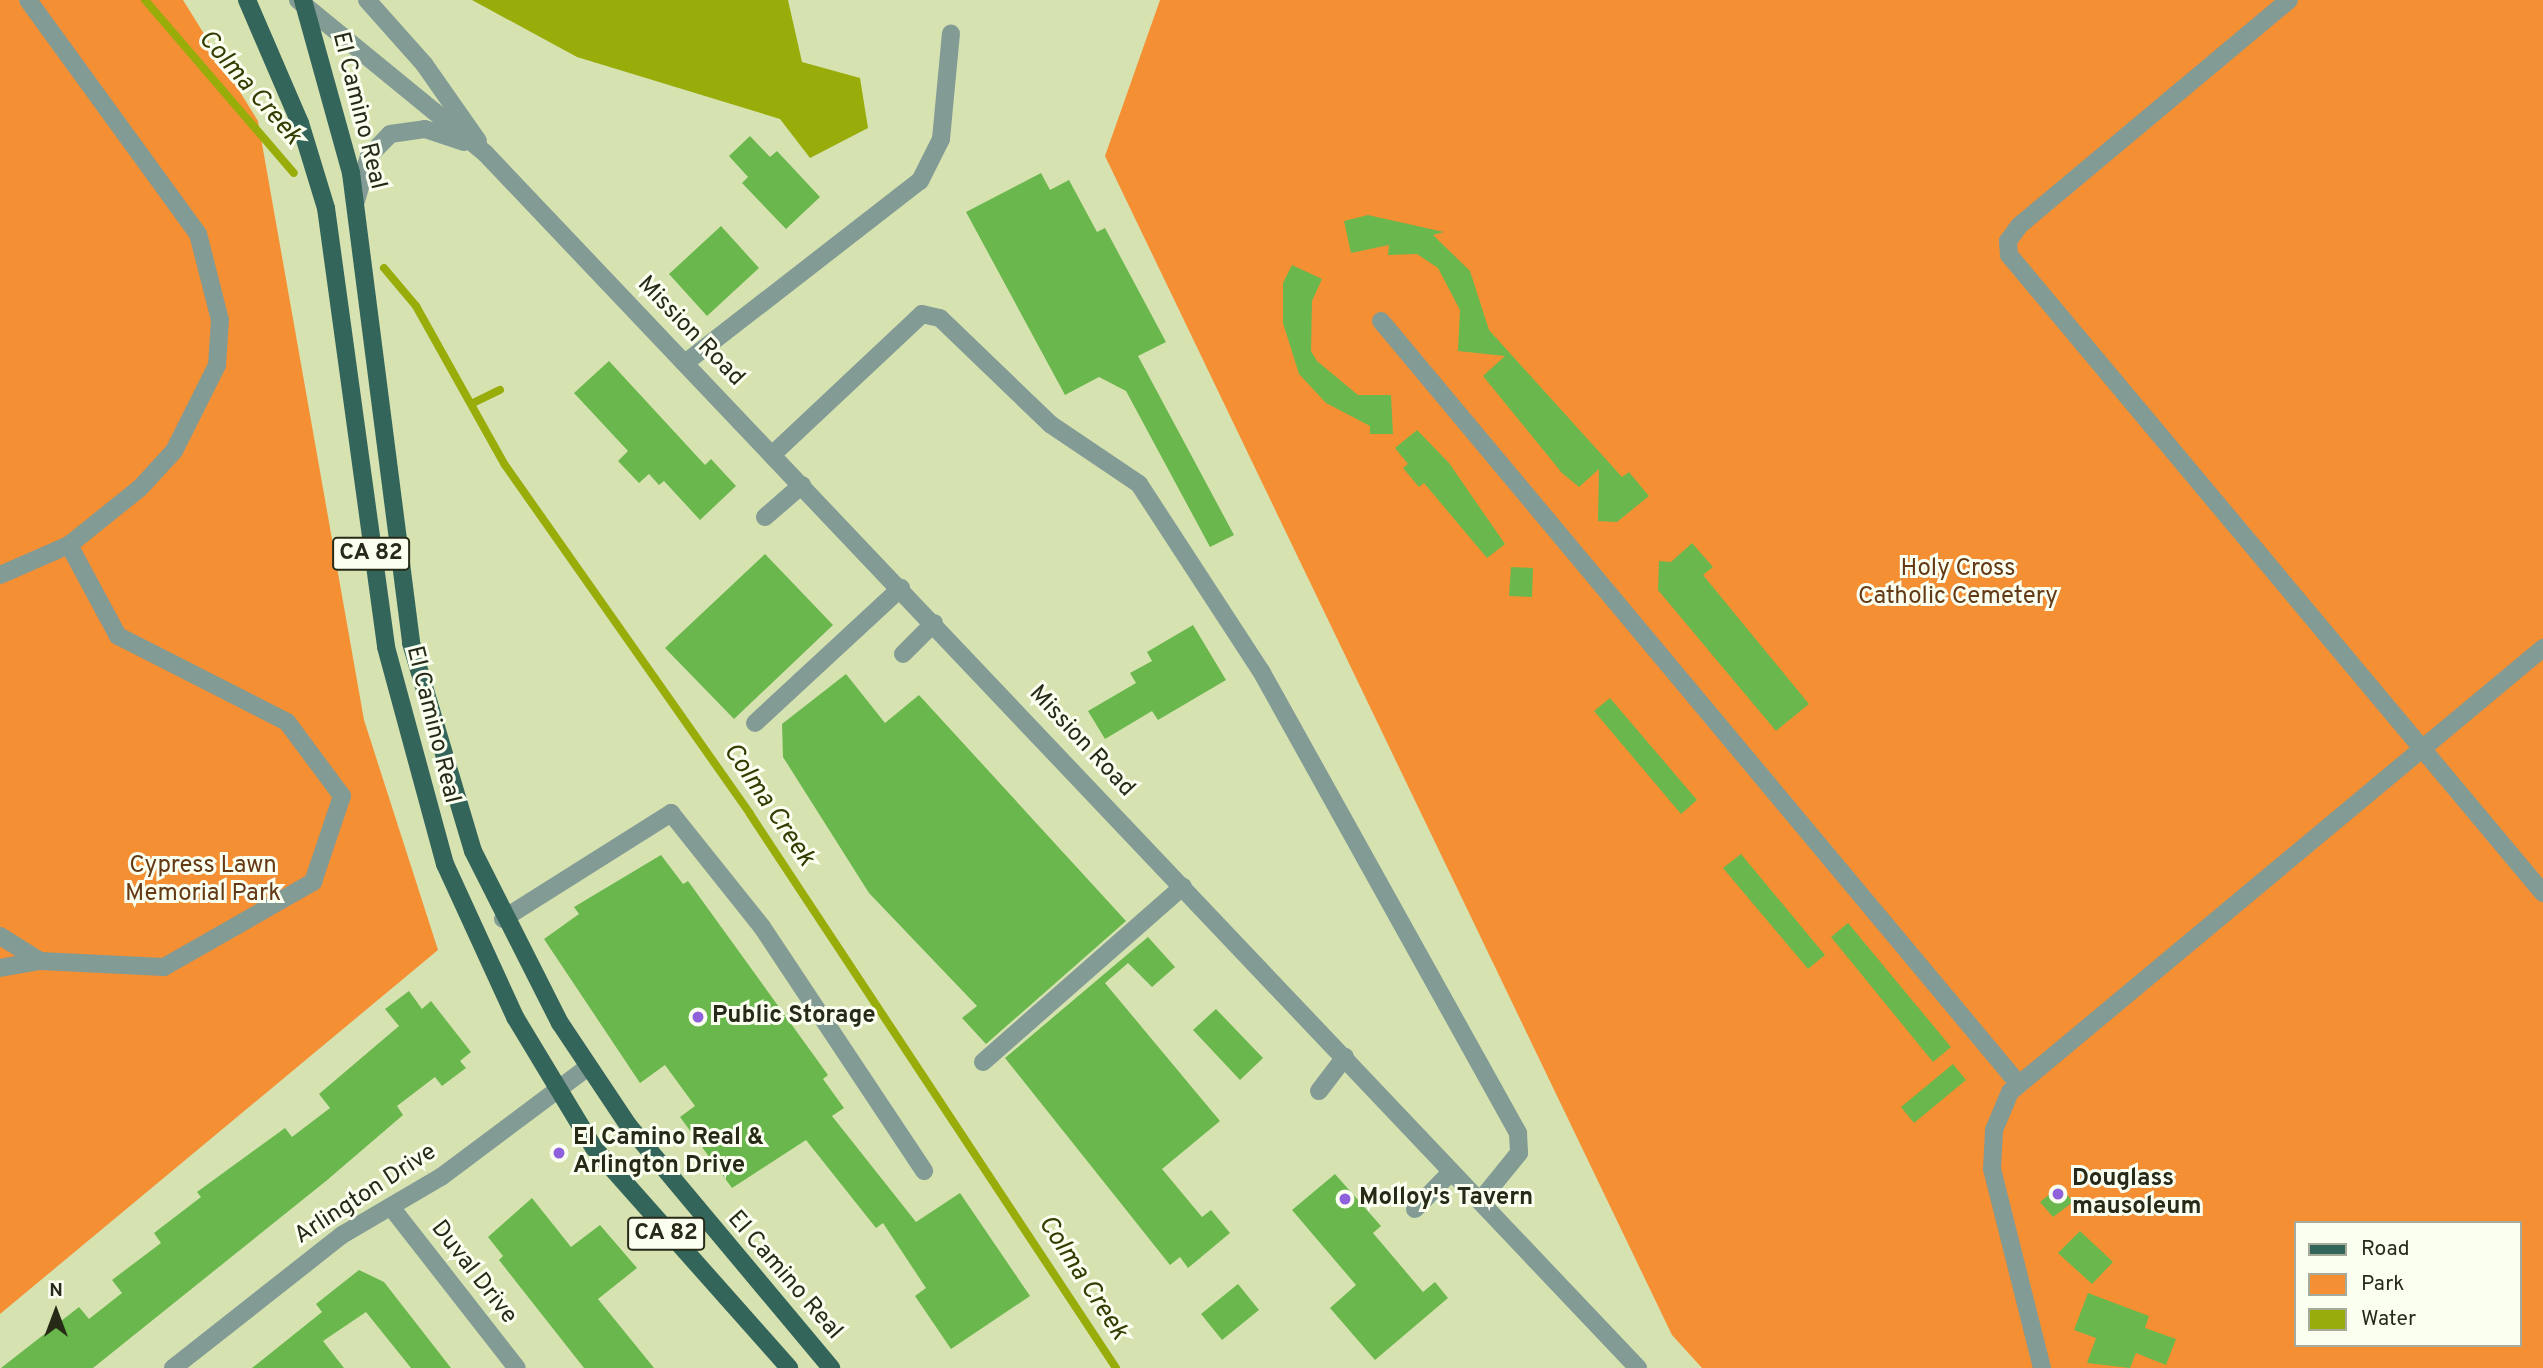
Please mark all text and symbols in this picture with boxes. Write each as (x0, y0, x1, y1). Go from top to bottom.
water label: Colma Creek (191, 24, 307, 152)
street label: El Camino Real (325, 29, 391, 193)
street label: Mission Road (630, 271, 750, 393)
road number: CA 82 (331, 534, 411, 574)
park label: Holy Cross Catholic Cemetery (1858, 556, 2058, 612)
street label: El Camino Real (399, 643, 465, 807)
street label: Mission Road (1022, 680, 1140, 804)
water label: Colma Creek (715, 737, 821, 873)
park label: Cypress Lawn Memorial Park (125, 853, 281, 909)
place label: Public Storage (712, 1003, 876, 1031)
marker: Public Storage (690, 1009, 706, 1025)
place label: El Camino Real & Arlington Drive (573, 1125, 764, 1181)
street label: Arlington Drive (290, 1138, 442, 1252)
marker: El Camino Real & Arlington Drive (551, 1145, 567, 1161)
place label: Douglass mausoleum (2072, 1166, 2201, 1222)
place label: Molloy's Tavern (1359, 1185, 1533, 1213)
marker: Douglass mausoleum (2050, 1186, 2066, 1202)
marker: Molloy's Tavern (1337, 1191, 1353, 1207)
street label: El Camino Real (720, 1206, 848, 1346)
water label: Colma Creek (1030, 1210, 1134, 1346)
road number: CA 82 (626, 1214, 706, 1254)
street label: Duval Drive (424, 1216, 522, 1330)
legend (2294, 1221, 2522, 1347)
text: Road (2361, 1236, 2410, 1263)
text: Park (2361, 1271, 2404, 1298)
north arrow (21, 1277, 91, 1347)
text: N (49, 1279, 63, 1303)
text: Water (2361, 1306, 2416, 1333)

